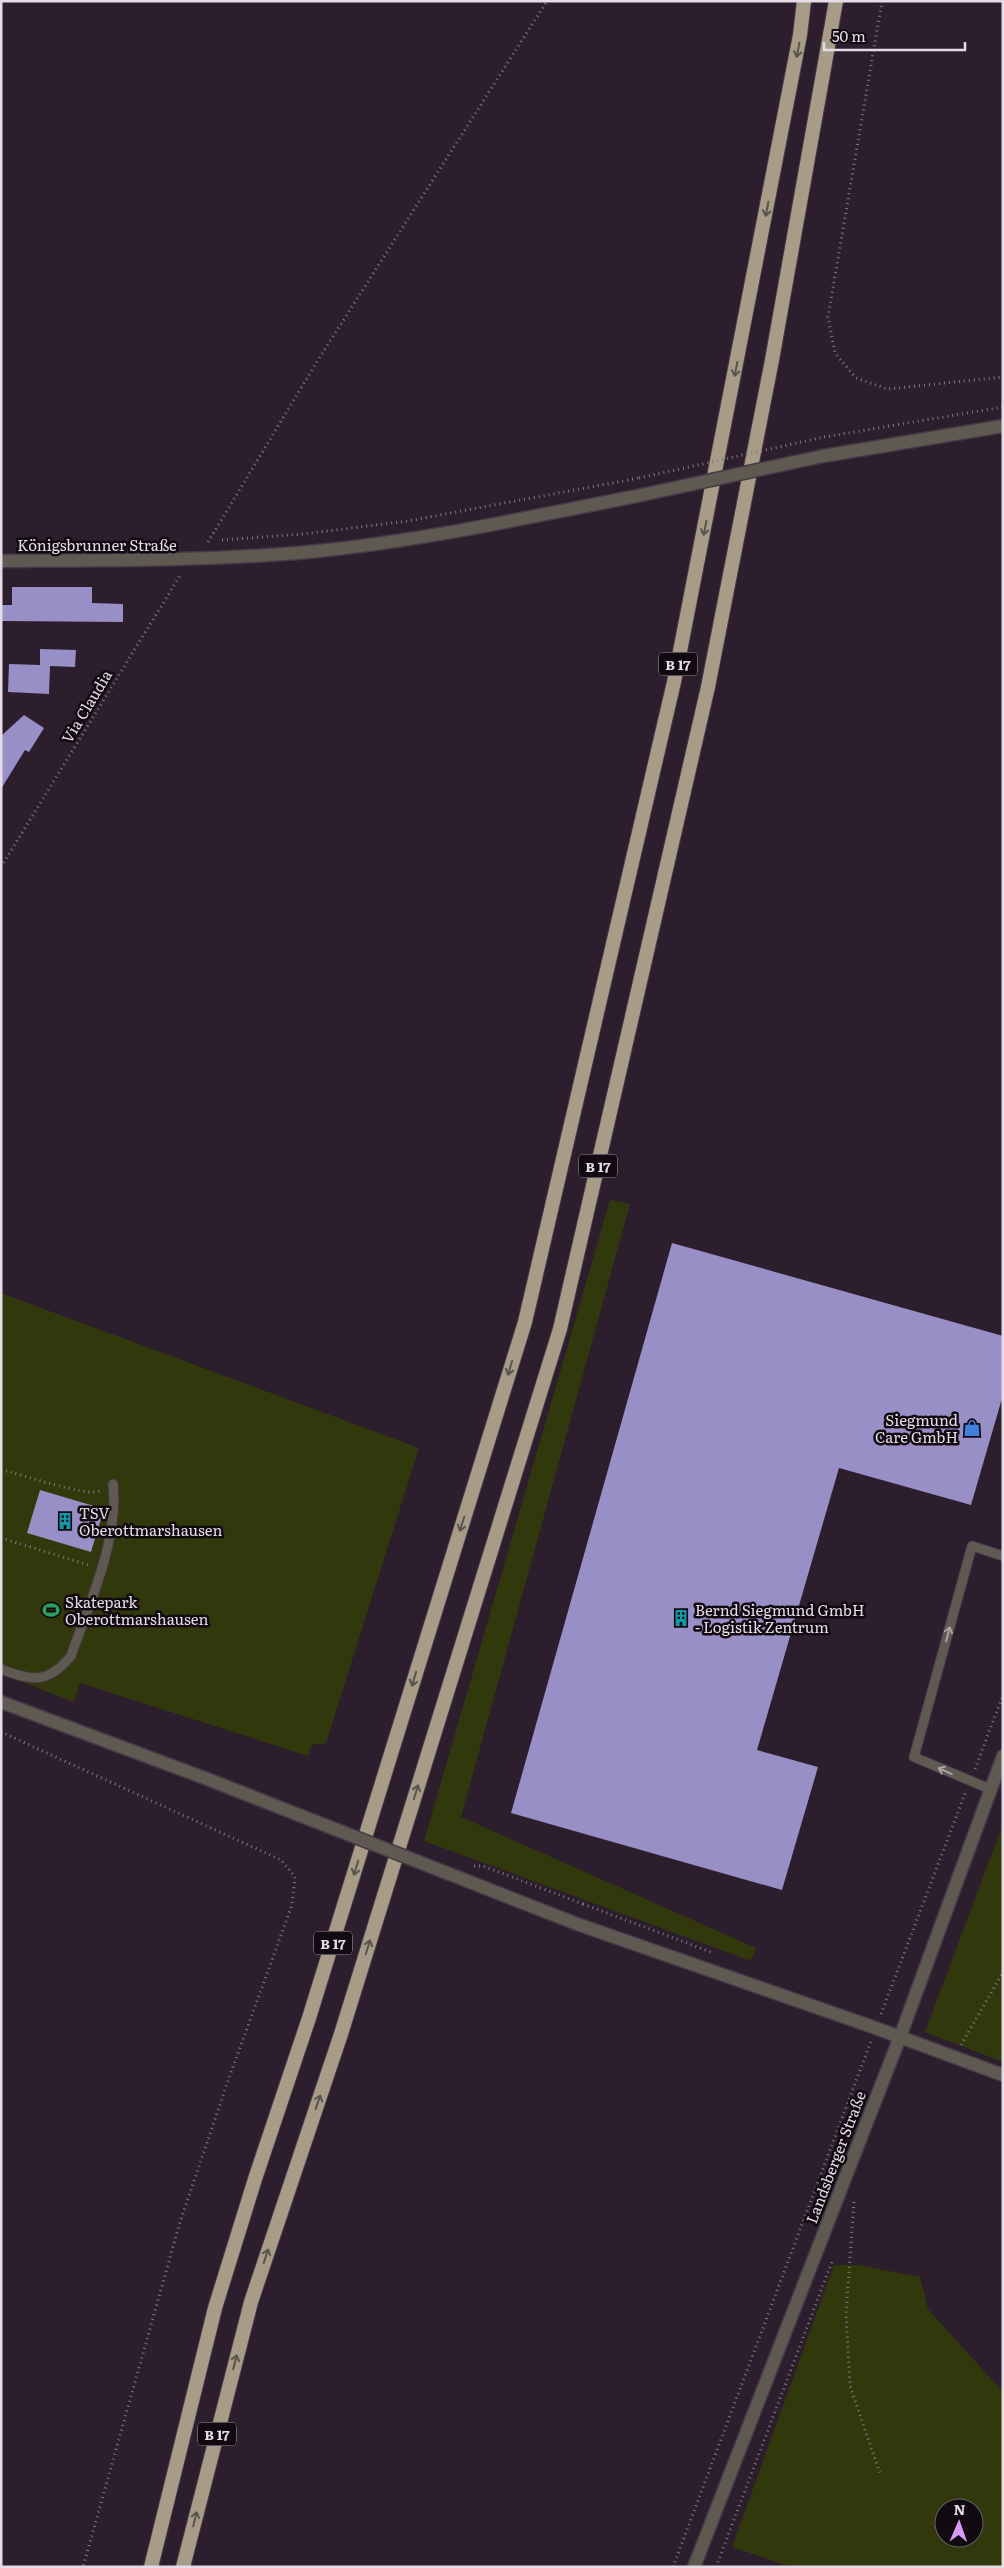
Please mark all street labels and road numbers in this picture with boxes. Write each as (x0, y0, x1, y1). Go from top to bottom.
street label: Königsbrunner Straße (17, 533, 177, 556)
road number: B 17 (659, 652, 697, 676)
street label: Via Claudia (55, 664, 117, 747)
road number: B 17 (579, 1154, 617, 1178)
road number: B 17 (314, 1932, 352, 1955)
street label: Landsberger Straße (799, 2087, 871, 2227)
road number: B 17 (198, 2422, 236, 2446)

